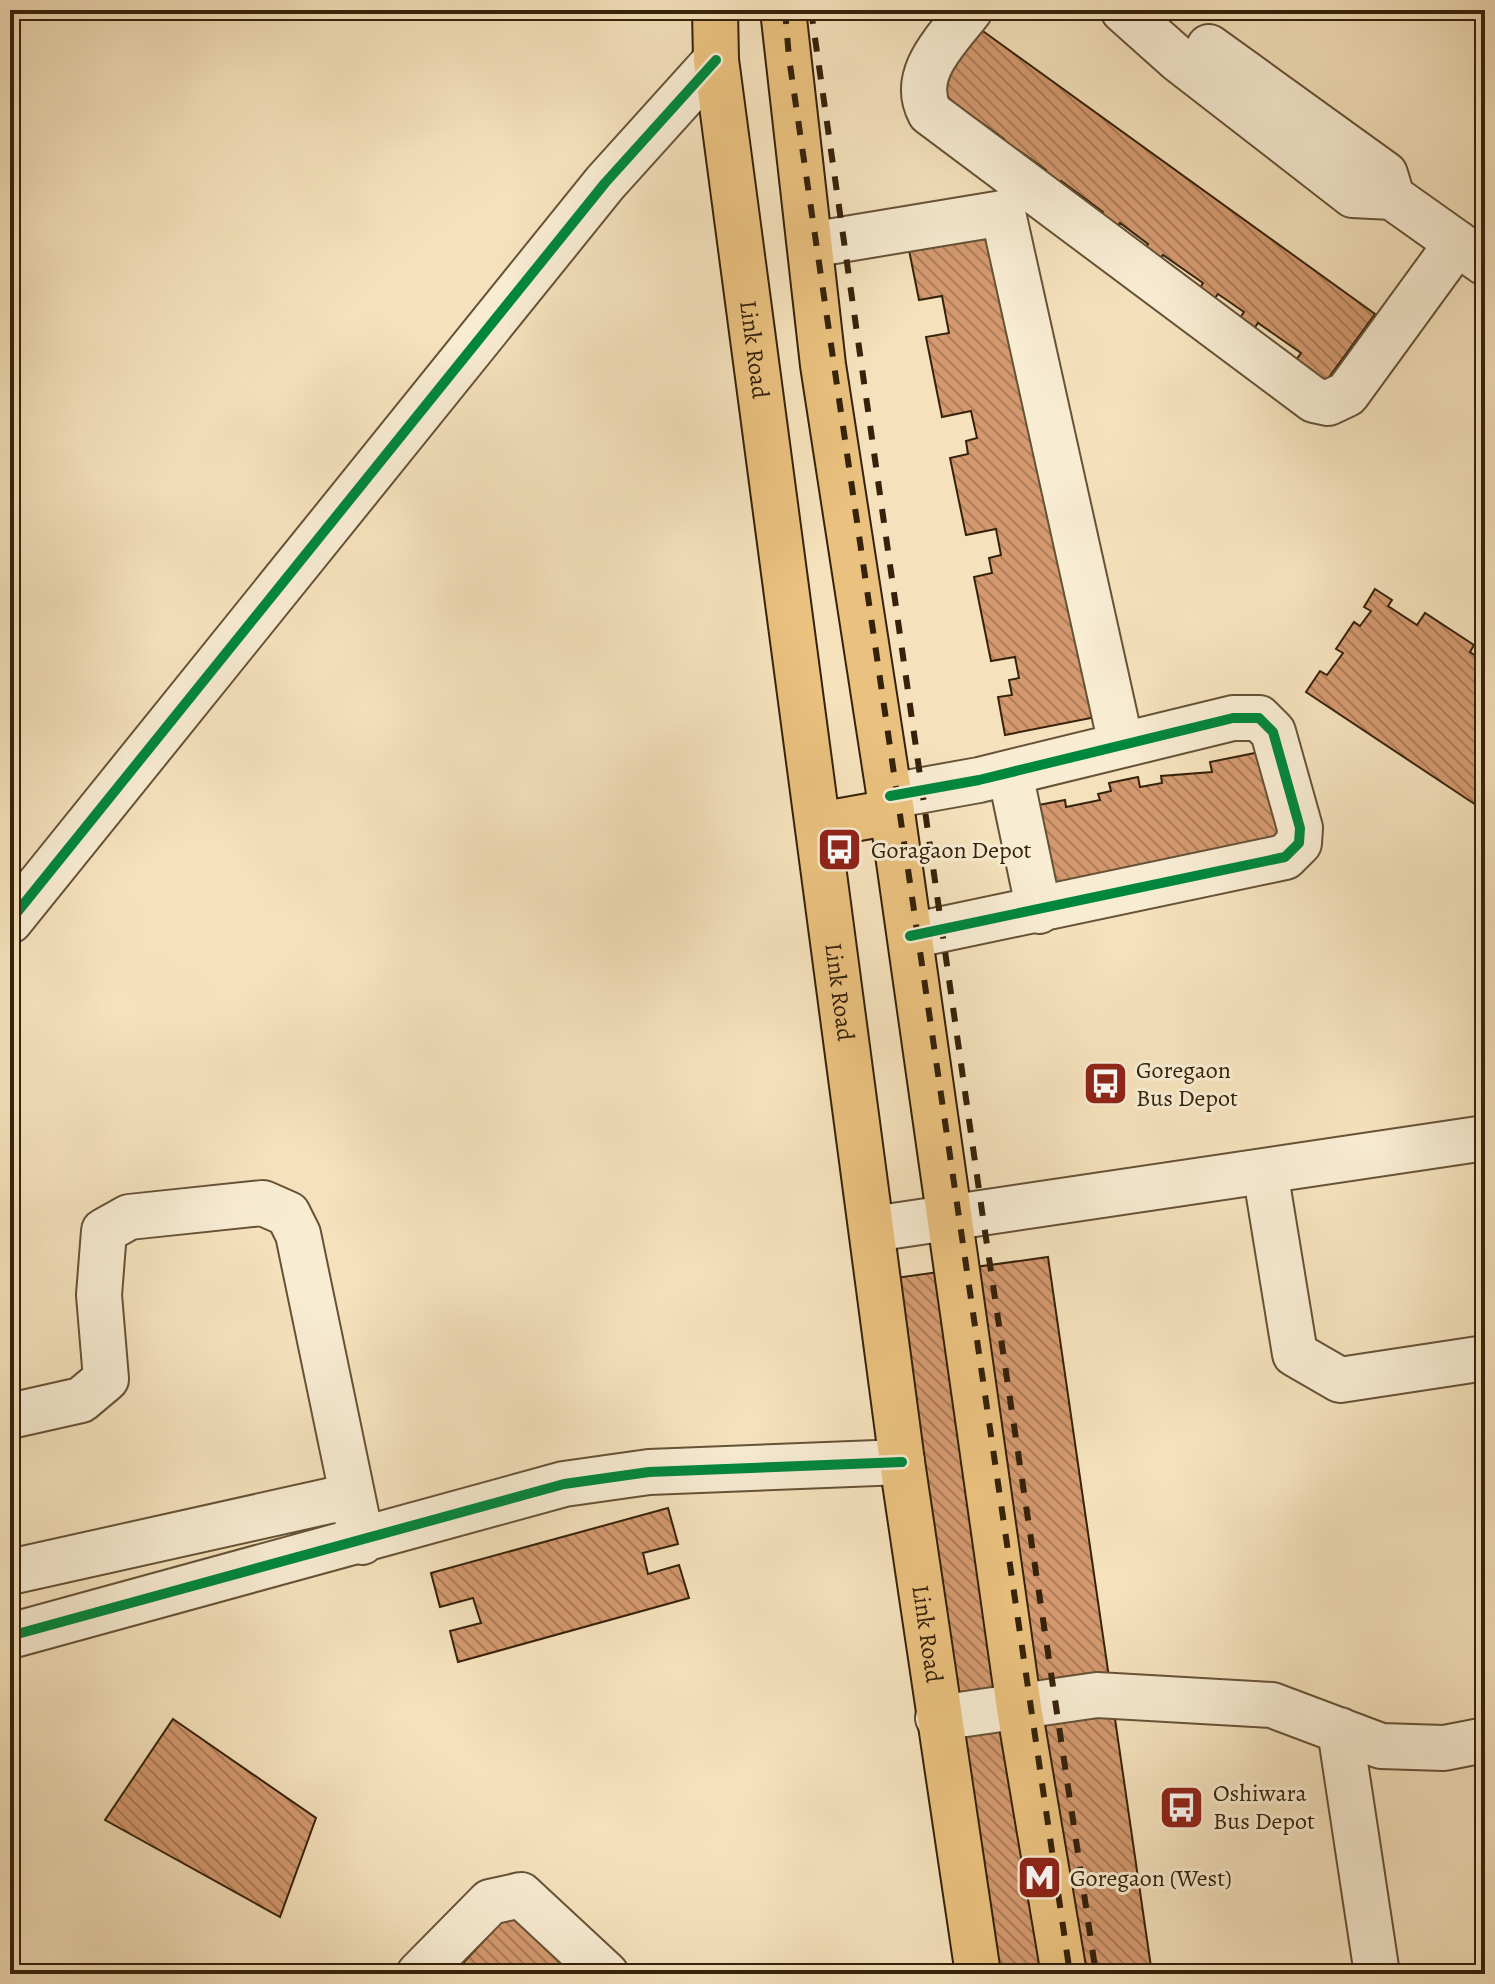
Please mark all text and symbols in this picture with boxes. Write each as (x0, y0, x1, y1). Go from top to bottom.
street label: Link Road (732, 298, 777, 401)
bus stop icon: Goragaon Depot (816, 826, 864, 874)
place label: Goragaon Depot (871, 834, 1032, 866)
street label: Link Road (817, 941, 862, 1043)
place label: Goregaon Bus Depot (1136, 1054, 1238, 1114)
bus stop icon: Goregaon Bus Depot (1081, 1060, 1129, 1108)
street label: Link Road (904, 1583, 951, 1685)
place label: Oshiwara Bus Depot (1213, 1777, 1315, 1837)
bus stop icon: Oshiwara Bus Depot (1158, 1783, 1206, 1831)
metro station icon: Goregaon (West) (1015, 1854, 1063, 1902)
place label: Goregaon (West) (1070, 1862, 1232, 1894)

